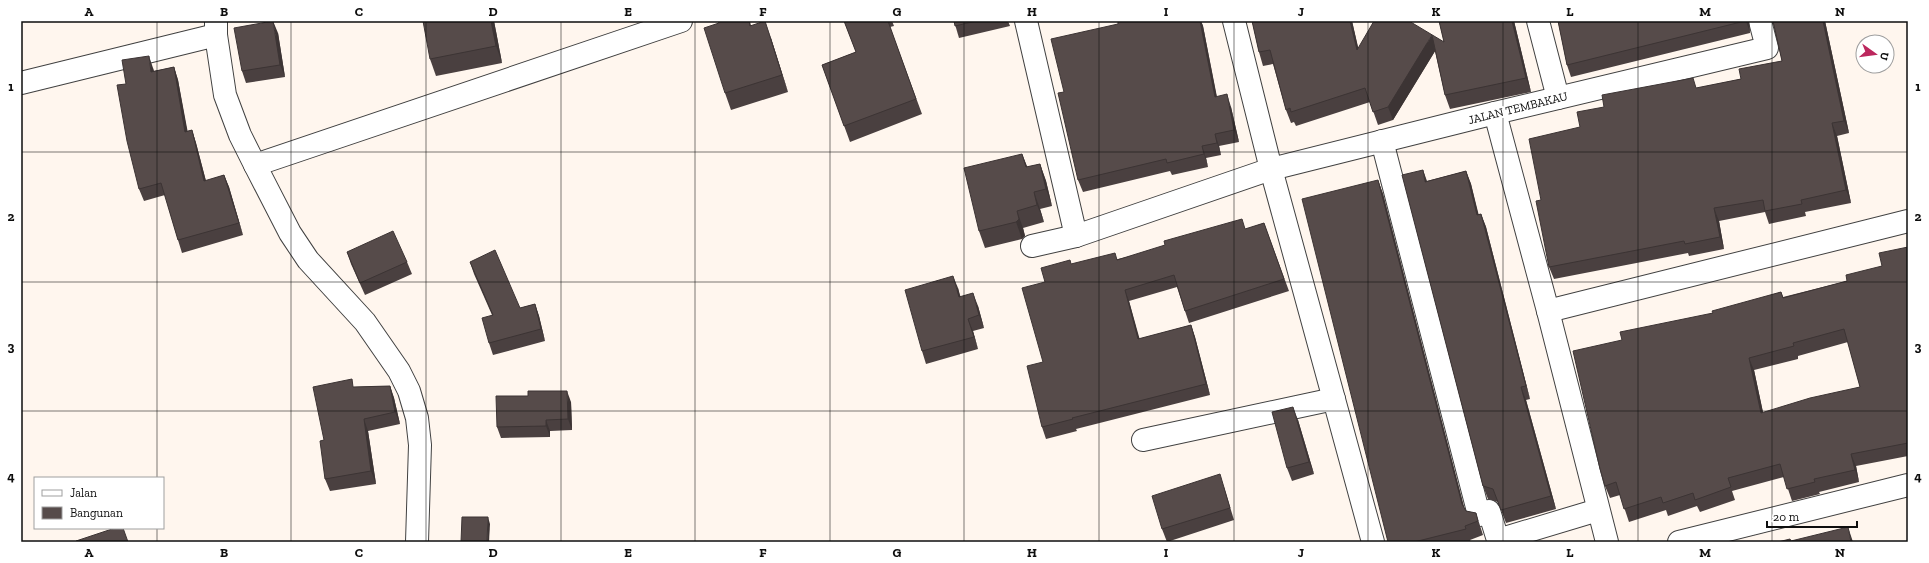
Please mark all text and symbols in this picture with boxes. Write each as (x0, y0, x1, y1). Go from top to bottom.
text: A (85, 4, 94, 19)
text: B (220, 4, 228, 19)
text: C (355, 4, 363, 19)
text: D (488, 4, 498, 19)
text: E (624, 4, 632, 19)
text: F (759, 4, 767, 19)
text: G (893, 4, 902, 19)
text: H (1027, 4, 1037, 19)
text: I (1164, 4, 1169, 19)
text: J (1298, 4, 1304, 19)
text: K (1432, 4, 1441, 19)
text: L (1566, 4, 1574, 19)
text: M (1699, 4, 1711, 19)
text: N (1835, 4, 1845, 19)
north arrow (1855, 34, 1895, 74)
text: U (1877, 51, 1891, 62)
text: 1 (8, 79, 14, 94)
text: 1 (1915, 79, 1921, 94)
street label: JALAN TEMBAKAU (1467, 89, 1570, 127)
text: 2 (8, 209, 15, 224)
text: 2 (1915, 209, 1922, 224)
text: 3 (8, 339, 15, 354)
text: 3 (1915, 339, 1922, 354)
text: 4 (7, 469, 15, 484)
text: 4 (1914, 469, 1922, 484)
legend (34, 477, 164, 529)
text: Jalan (70, 486, 97, 500)
scale bar (1767, 503, 1857, 529)
text: Bangunan (70, 506, 123, 520)
text: 20 m (1773, 510, 1800, 524)
text: A (85, 545, 94, 560)
text: B (220, 545, 228, 560)
text: C (355, 545, 363, 560)
text: D (488, 545, 498, 560)
text: E (624, 545, 632, 560)
text: F (759, 545, 767, 560)
text: G (893, 545, 902, 560)
text: H (1027, 545, 1037, 560)
text: I (1164, 545, 1169, 560)
text: J (1298, 545, 1304, 560)
text: K (1432, 545, 1441, 560)
text: L (1566, 545, 1574, 560)
text: M (1699, 545, 1711, 560)
text: N (1835, 545, 1845, 560)

